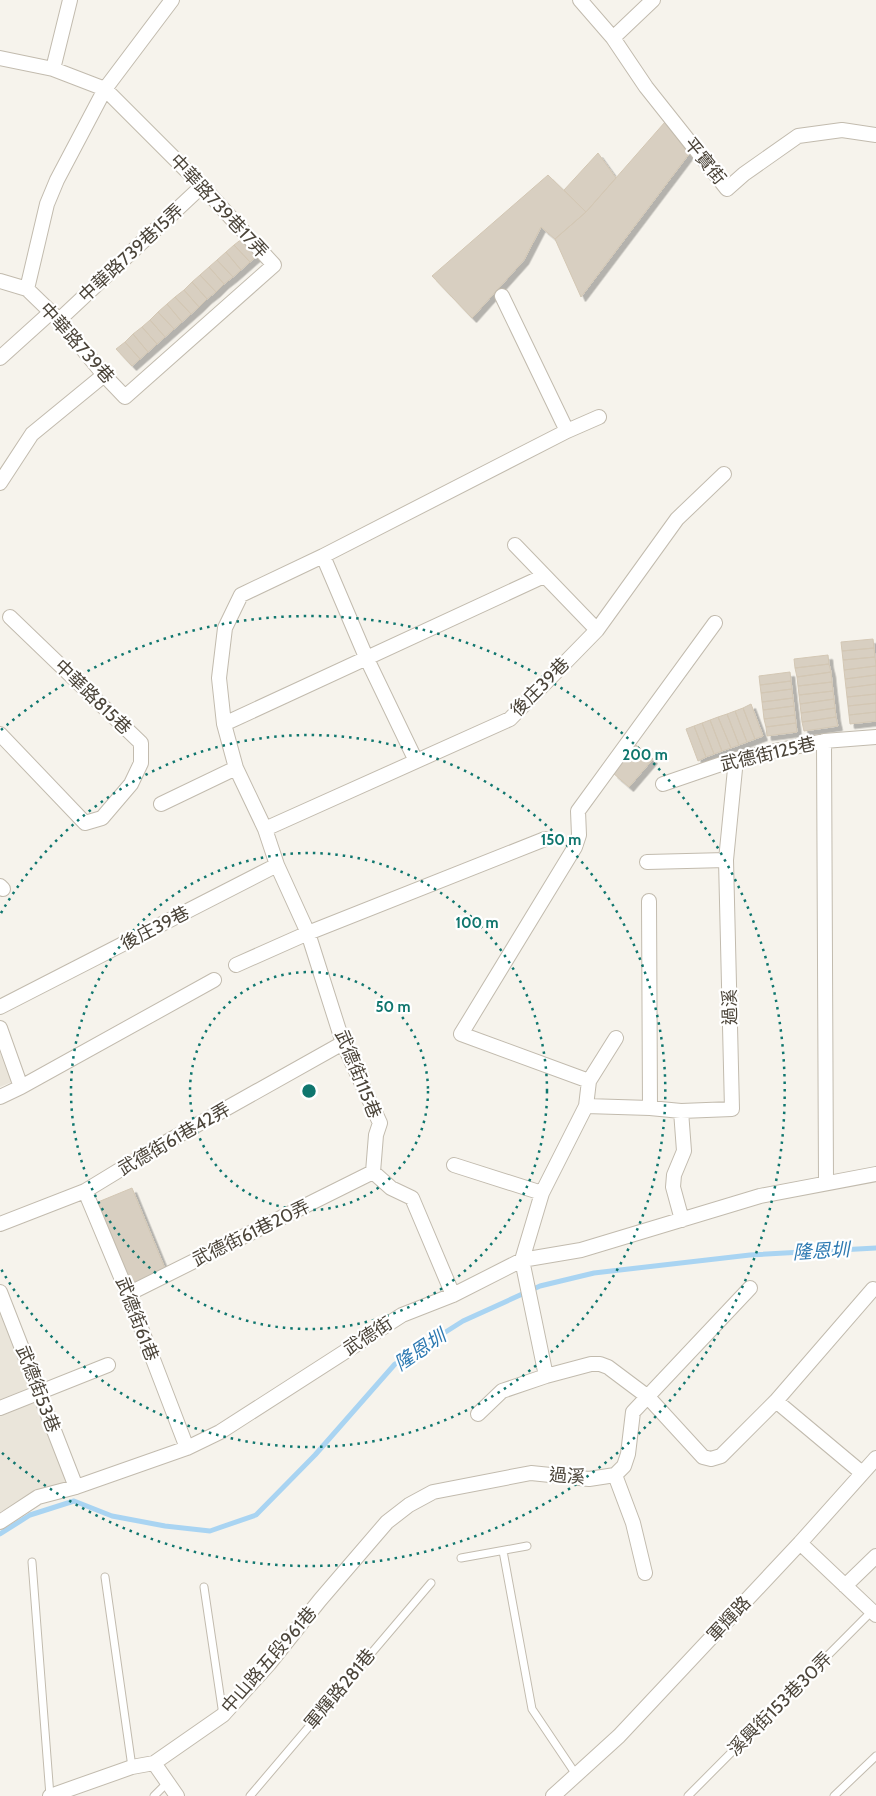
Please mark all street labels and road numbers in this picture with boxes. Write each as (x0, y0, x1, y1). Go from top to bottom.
street label: 平實街 (679, 133, 731, 189)
street label: 中華路739巷17弄 (165, 150, 273, 262)
street label: 中華路739巷15弄 (74, 199, 188, 307)
street label: 中華路739巷 (35, 298, 119, 388)
street label: 後庄39巷 (506, 653, 574, 721)
street label: 中華路815巷 (50, 655, 136, 739)
street label: 武德街125巷 (718, 732, 818, 776)
street label: 後庄39巷 (117, 901, 193, 955)
street label: 過溪 (719, 989, 741, 1025)
street label: 武德街115巷 (330, 1027, 386, 1121)
street label: 武德街61巷42弄 (114, 1098, 234, 1180)
street label: 武德街61巷20弄 (189, 1195, 313, 1271)
street label: 武德街61巷 (111, 1274, 163, 1364)
street label: 武德街 (339, 1312, 397, 1360)
street label: 武德街53巷 (11, 1342, 65, 1436)
street label: 過溪 (548, 1464, 586, 1488)
street label: 軍輝路 (703, 1592, 755, 1646)
street label: 中山路五段961巷 (217, 1602, 321, 1718)
street label: 軍輝路281巷 (300, 1644, 380, 1734)
street label: 溪興街153巷30弄 (724, 1648, 836, 1760)

